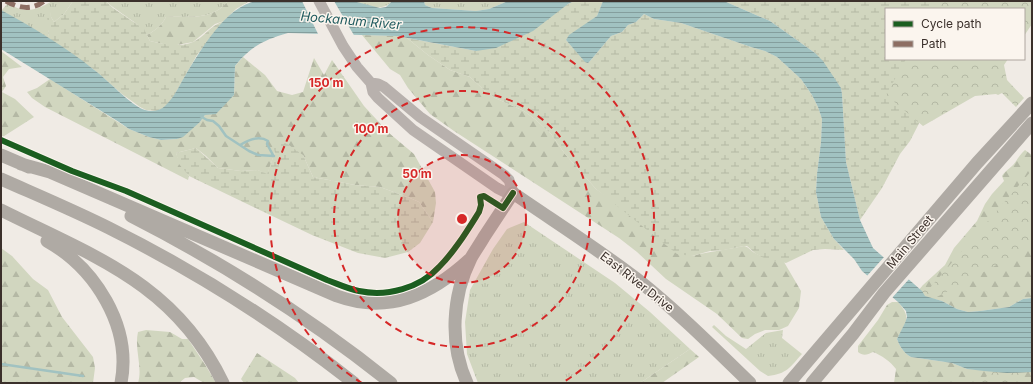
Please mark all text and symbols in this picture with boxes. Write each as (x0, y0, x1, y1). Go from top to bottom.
water label: Hockanum River (300, 8, 403, 32)
legend (885, 8, 1025, 60)
text: Cycle path (921, 16, 982, 31)
text: Path (921, 36, 946, 51)
text: 150 m (309, 75, 343, 90)
text: 100 m (353, 121, 389, 136)
text: 50 m (402, 166, 432, 181)
centre of rings (455, 212, 469, 226)
street label: Main Street (883, 212, 936, 271)
street label: East River Drive (597, 248, 677, 315)

